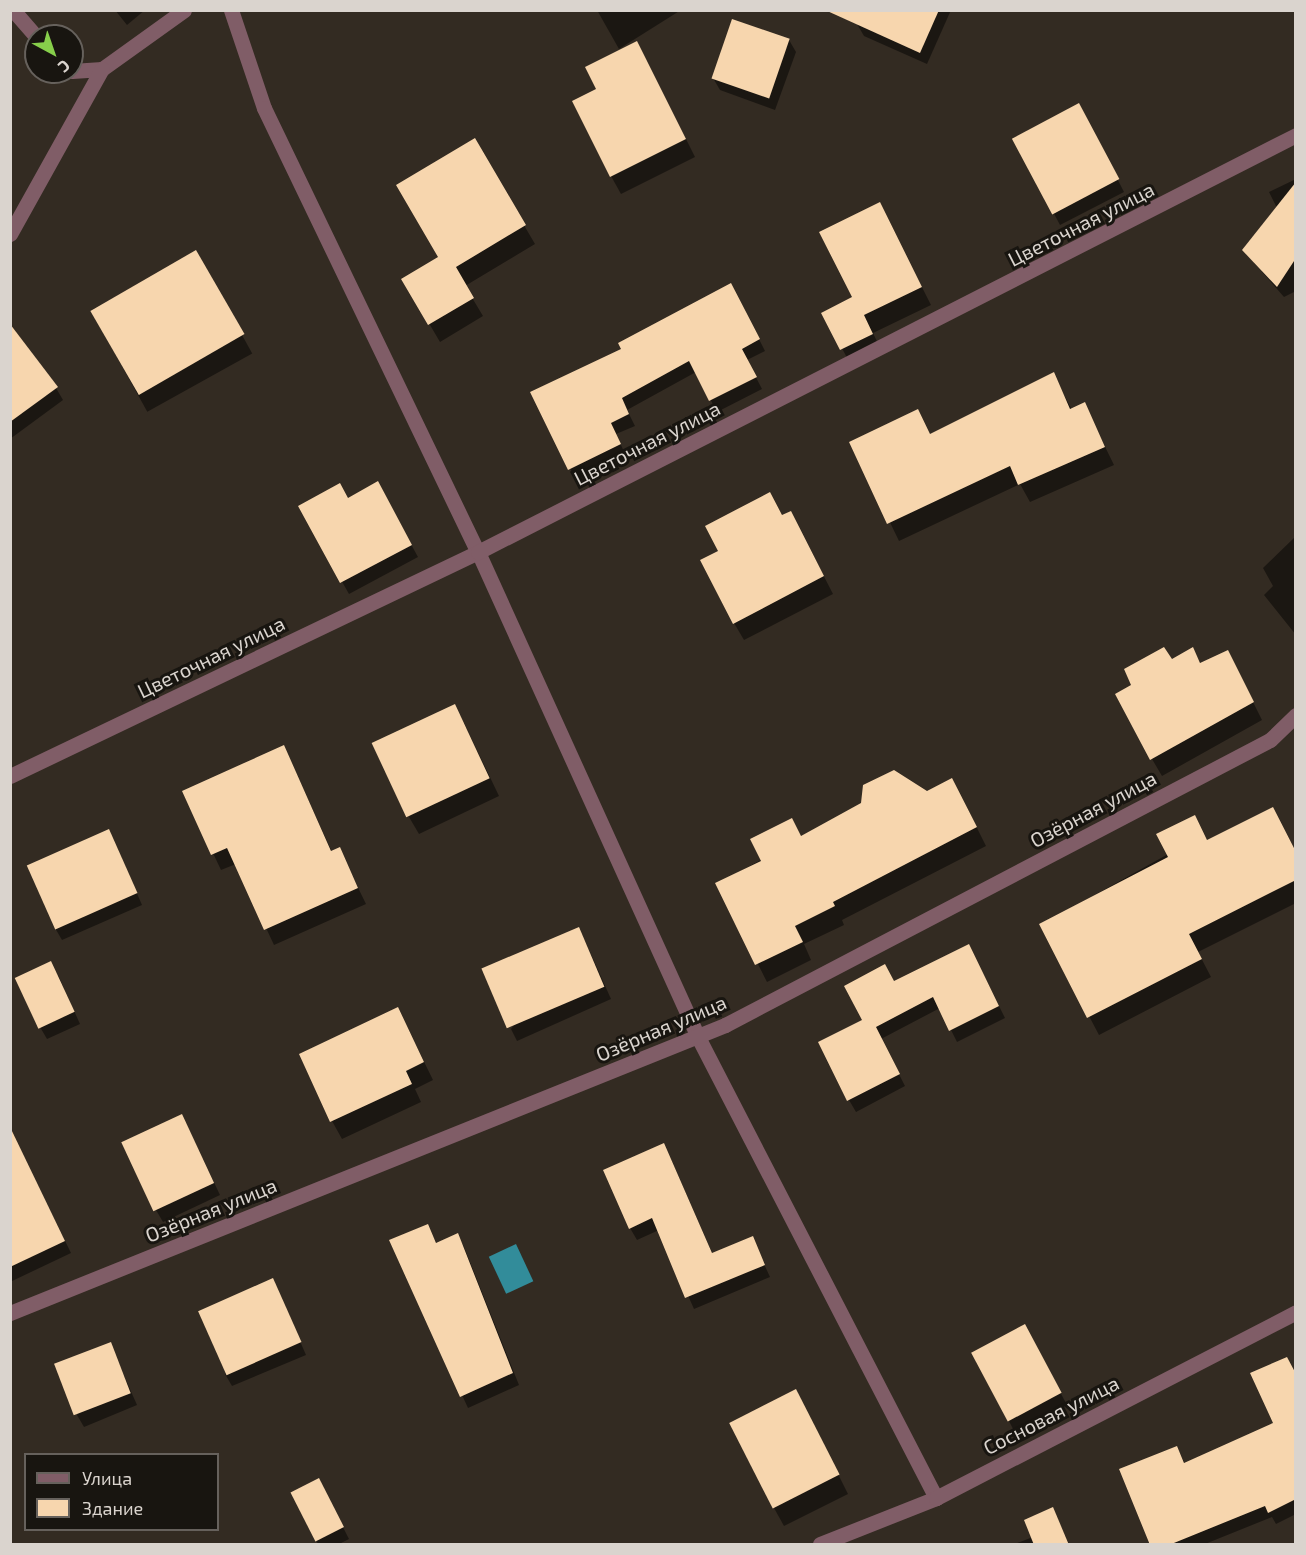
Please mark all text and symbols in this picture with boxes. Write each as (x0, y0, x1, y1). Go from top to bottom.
north arrow (24, 24, 84, 84)
text: С (55, 56, 74, 77)
street label: Цветочная улица (1004, 177, 1158, 271)
street label: Цветочная улица (570, 396, 724, 490)
street label: Цветочная улица (133, 611, 289, 703)
street label: Озёрная улица (1026, 766, 1160, 852)
street label: Озёрная улица (592, 990, 730, 1066)
street label: Озёрная улица (142, 1173, 280, 1247)
street label: Сосновая улица (979, 1371, 1123, 1459)
legend (24, 1453, 219, 1531)
text: Улица (82, 1467, 132, 1489)
text: Здание (82, 1497, 143, 1519)

